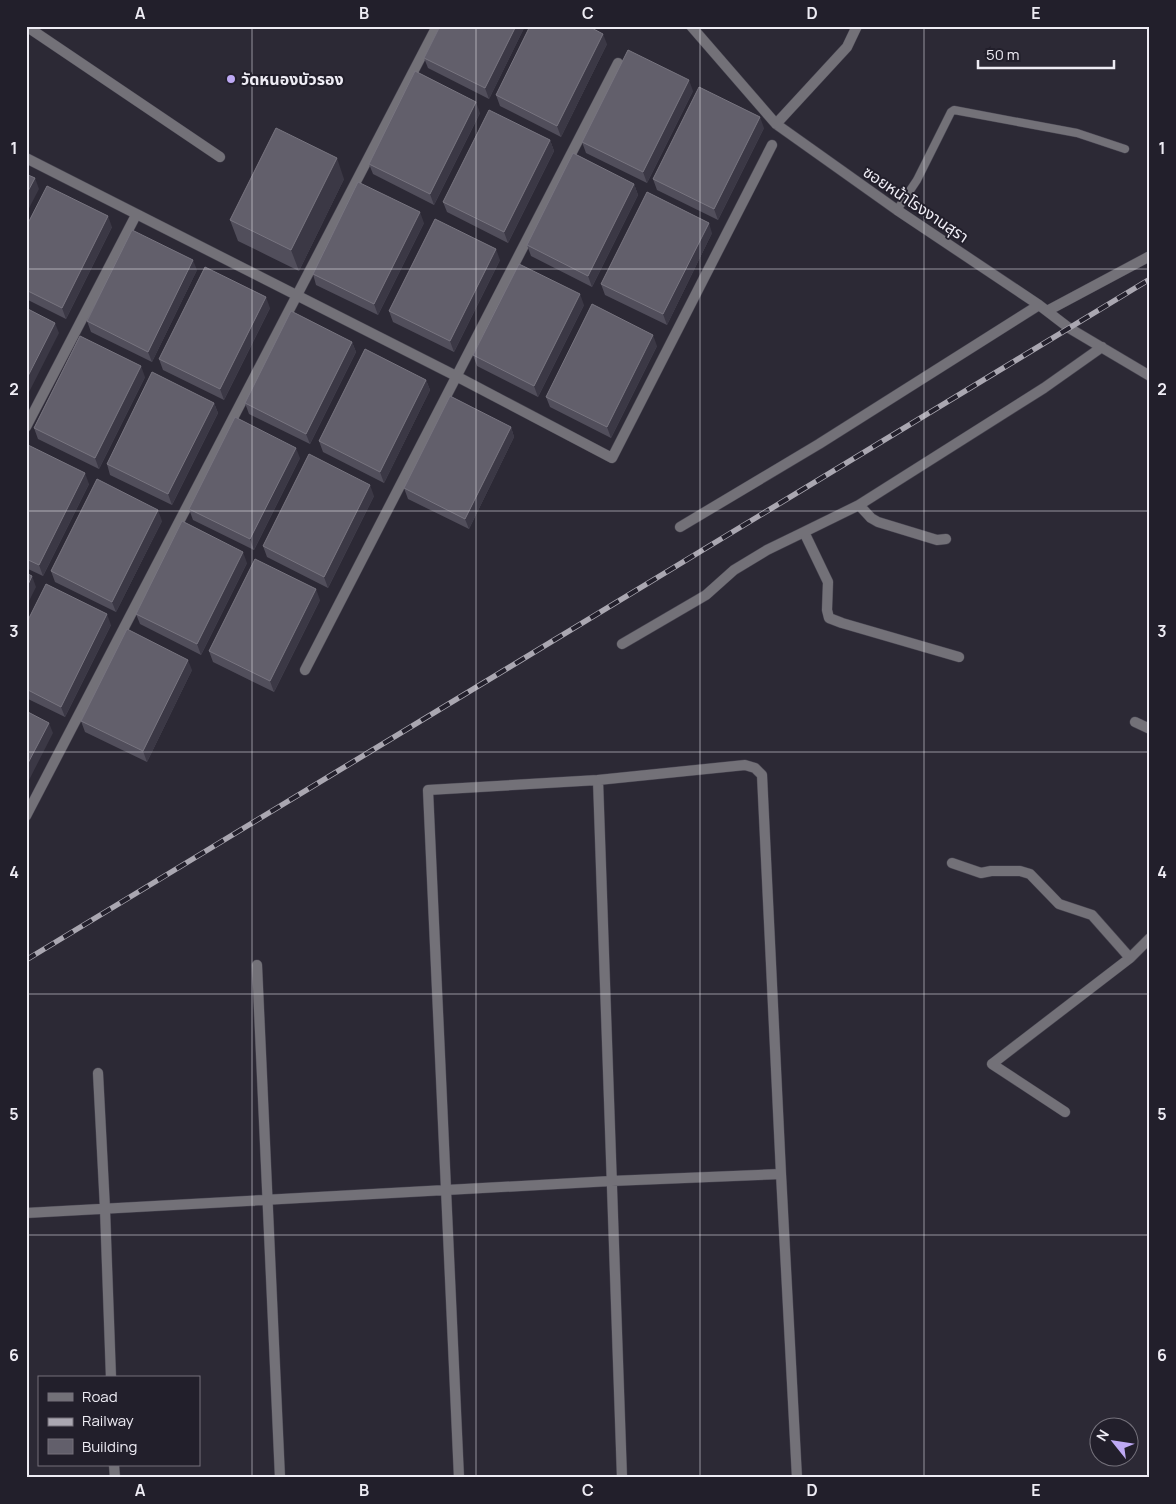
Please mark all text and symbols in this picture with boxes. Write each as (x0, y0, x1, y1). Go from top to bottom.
text: A (135, 2, 146, 24)
text: B (359, 2, 369, 24)
text: C (582, 2, 594, 24)
text: D (806, 2, 818, 24)
text: E (1031, 2, 1041, 24)
scale bar (978, 38, 1115, 70)
text: 50 m (986, 44, 1020, 65)
place label: วัดหนองบัวรอง (241, 68, 344, 90)
marker: วัดหนองบัวรอง (225, 73, 237, 85)
text: 1 (10, 137, 18, 159)
text: 1 (1158, 137, 1166, 159)
street label: ซอยหน้าโรงงานสุรา (859, 161, 973, 247)
text: 2 (9, 378, 19, 400)
text: 2 (1157, 378, 1167, 400)
text: 3 (9, 620, 19, 642)
text: 3 (1157, 620, 1167, 642)
text: 4 (9, 861, 19, 883)
text: 4 (1157, 861, 1167, 883)
text: 5 (9, 1103, 19, 1125)
text: 5 (1157, 1103, 1167, 1125)
text: 6 (9, 1344, 19, 1366)
text: 6 (1157, 1344, 1167, 1366)
legend (38, 1376, 200, 1466)
text: Road (82, 1386, 118, 1407)
text: Railway (82, 1410, 134, 1431)
north arrow (1088, 1416, 1138, 1466)
text: N (1092, 1426, 1113, 1444)
text: Building (82, 1436, 137, 1457)
text: A (135, 1479, 146, 1501)
text: B (359, 1479, 369, 1501)
text: C (582, 1479, 594, 1501)
text: D (806, 1479, 818, 1501)
text: E (1031, 1479, 1041, 1501)

